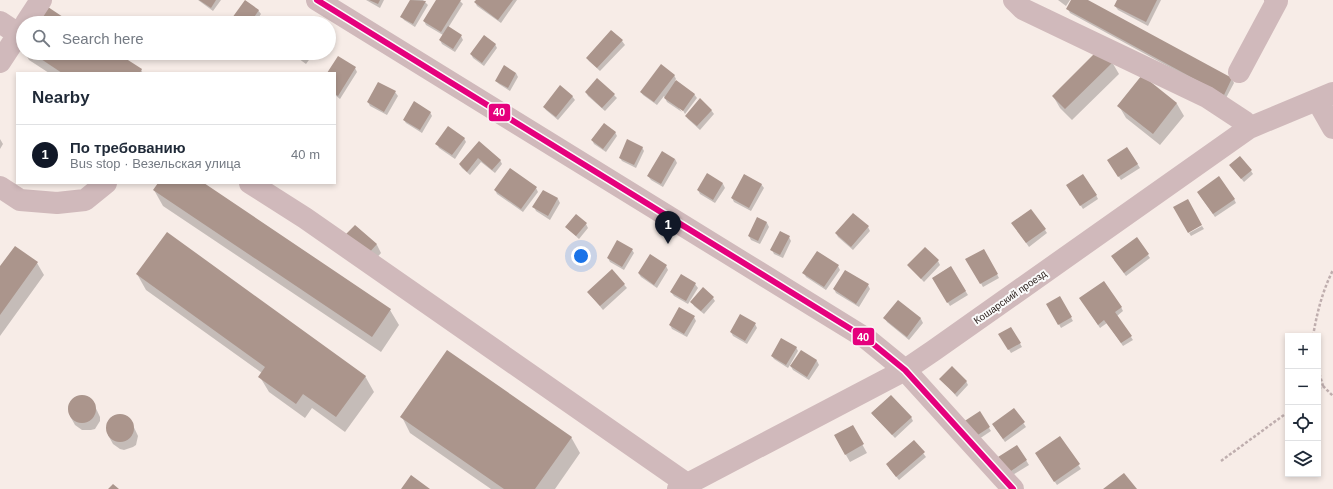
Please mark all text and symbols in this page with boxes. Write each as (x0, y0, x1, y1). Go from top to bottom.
search box (16, 16, 336, 60)
icon: search (30, 27, 52, 49)
text: Search here (62, 30, 144, 47)
text: Nearby (32, 88, 90, 107)
line badge: 40 (488, 103, 511, 122)
text: 40 (493, 106, 505, 118)
text: По требованию (70, 139, 186, 156)
text: 1 (41, 147, 49, 162)
text: 40 m (291, 147, 320, 162)
text: Bus stop · Везельская улица (70, 156, 241, 171)
pin: 1 (655, 211, 681, 244)
your location (571, 246, 591, 266)
street label: Кошарский проезд (972, 268, 1048, 326)
line badge: 40 (852, 327, 875, 346)
text: 40 (857, 331, 869, 343)
map controls (1285, 333, 1321, 477)
button: + (1285, 333, 1321, 369)
button: − (1285, 369, 1321, 405)
button: locate (1285, 405, 1321, 441)
button: layers (1285, 441, 1321, 477)

